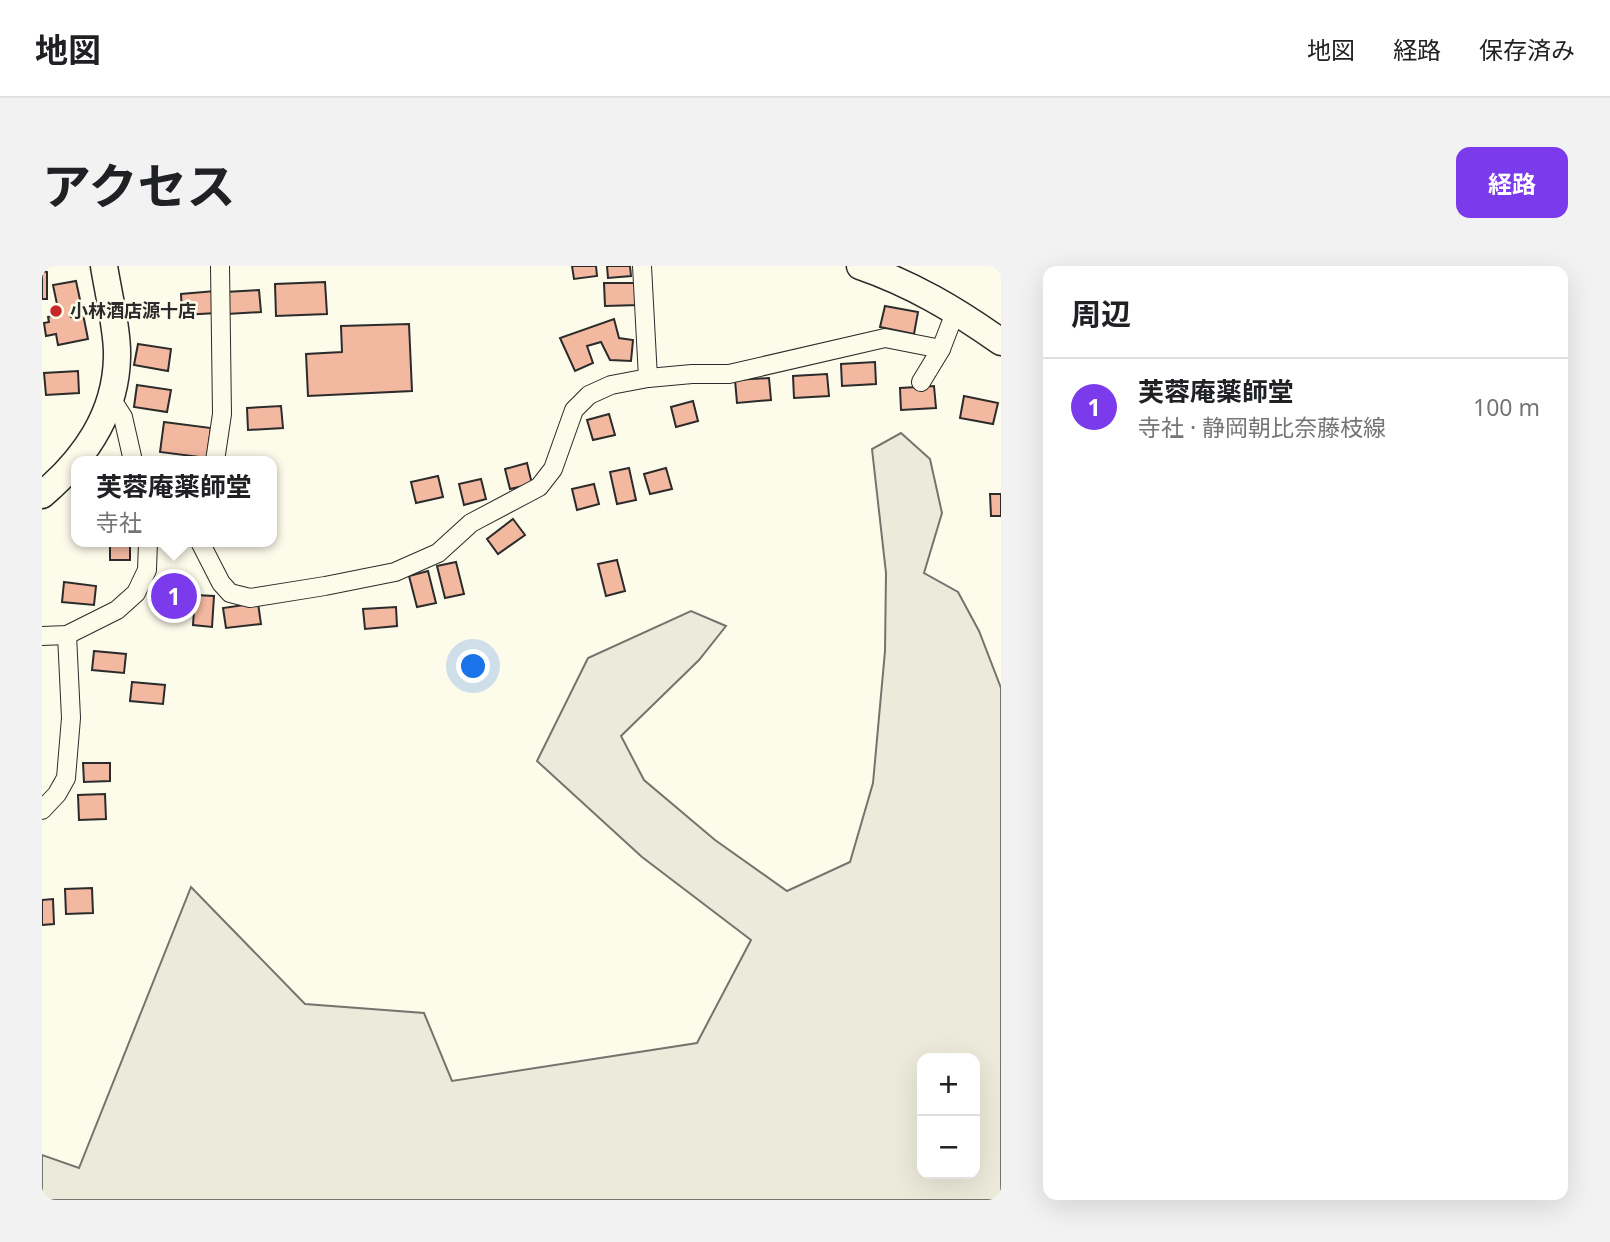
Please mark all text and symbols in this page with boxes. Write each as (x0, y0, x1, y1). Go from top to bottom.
text: 地図 (35, 27, 101, 72)
text: 地図 (1307, 33, 1355, 66)
text: 経路 (1393, 33, 1441, 66)
text: 保存済み (1479, 33, 1575, 66)
button: 経路 (1456, 147, 1568, 218)
text: アクセス (42, 152, 236, 218)
text: 周辺 (1071, 293, 1131, 334)
place label: 小林酒店源十店 (70, 298, 196, 322)
marker: 小林酒店源十店 (48, 303, 64, 319)
text: 芙蓉庵薬師堂 (1138, 373, 1294, 409)
text: 1 (1087, 391, 1101, 423)
text: 100 m (1473, 391, 1540, 423)
text: 寺社 · 静岡朝比奈藤枝線 (1138, 411, 1386, 443)
popup (71, 456, 277, 547)
text: 芙蓉庵薬師堂 (96, 468, 252, 504)
text: 寺社 (96, 506, 142, 538)
pin: 1 (151, 570, 197, 622)
your location (456, 649, 490, 683)
map controls (917, 1053, 980, 1179)
button: + (917, 1053, 980, 1116)
button: − (917, 1116, 980, 1179)

